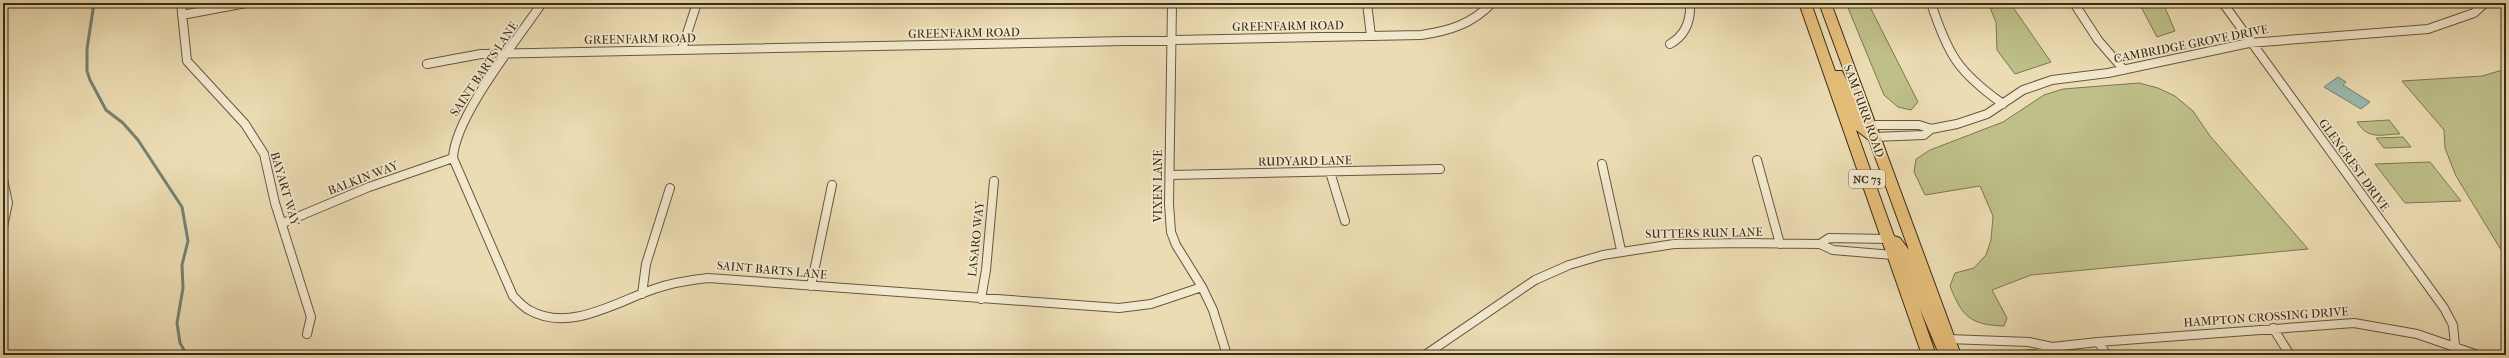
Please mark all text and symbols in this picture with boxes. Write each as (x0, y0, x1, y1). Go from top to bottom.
street label: GREENFARM ROAD (1232, 18, 1344, 34)
street label: SAINT BARTS LANE (447, 19, 521, 119)
street label: CAMBRIDGE GROVE DRIVE (2113, 22, 2269, 66)
street label: GREENFARM ROAD (908, 25, 1020, 41)
street label: GREENFARM ROAD (584, 31, 696, 47)
street label: SAM FURR ROAD (1841, 63, 1887, 159)
street label: GLENCREST DRIVE (2316, 116, 2392, 214)
street label: BAYART WAY (268, 150, 302, 228)
street label: VIXEN LANE (1151, 150, 1165, 223)
street label: RUDYARD LANE (1258, 153, 1352, 169)
street label: BALKIN WAY (326, 158, 401, 198)
road number: NC 73 (1849, 170, 1885, 188)
street label: LASARO WAY (965, 200, 987, 278)
street label: SUTTERS RUN LANE (1645, 225, 1763, 241)
street label: SAINT BARTS LANE (716, 258, 828, 282)
street label: HAMPTON CROSSING DRIVE (2183, 304, 2349, 330)

